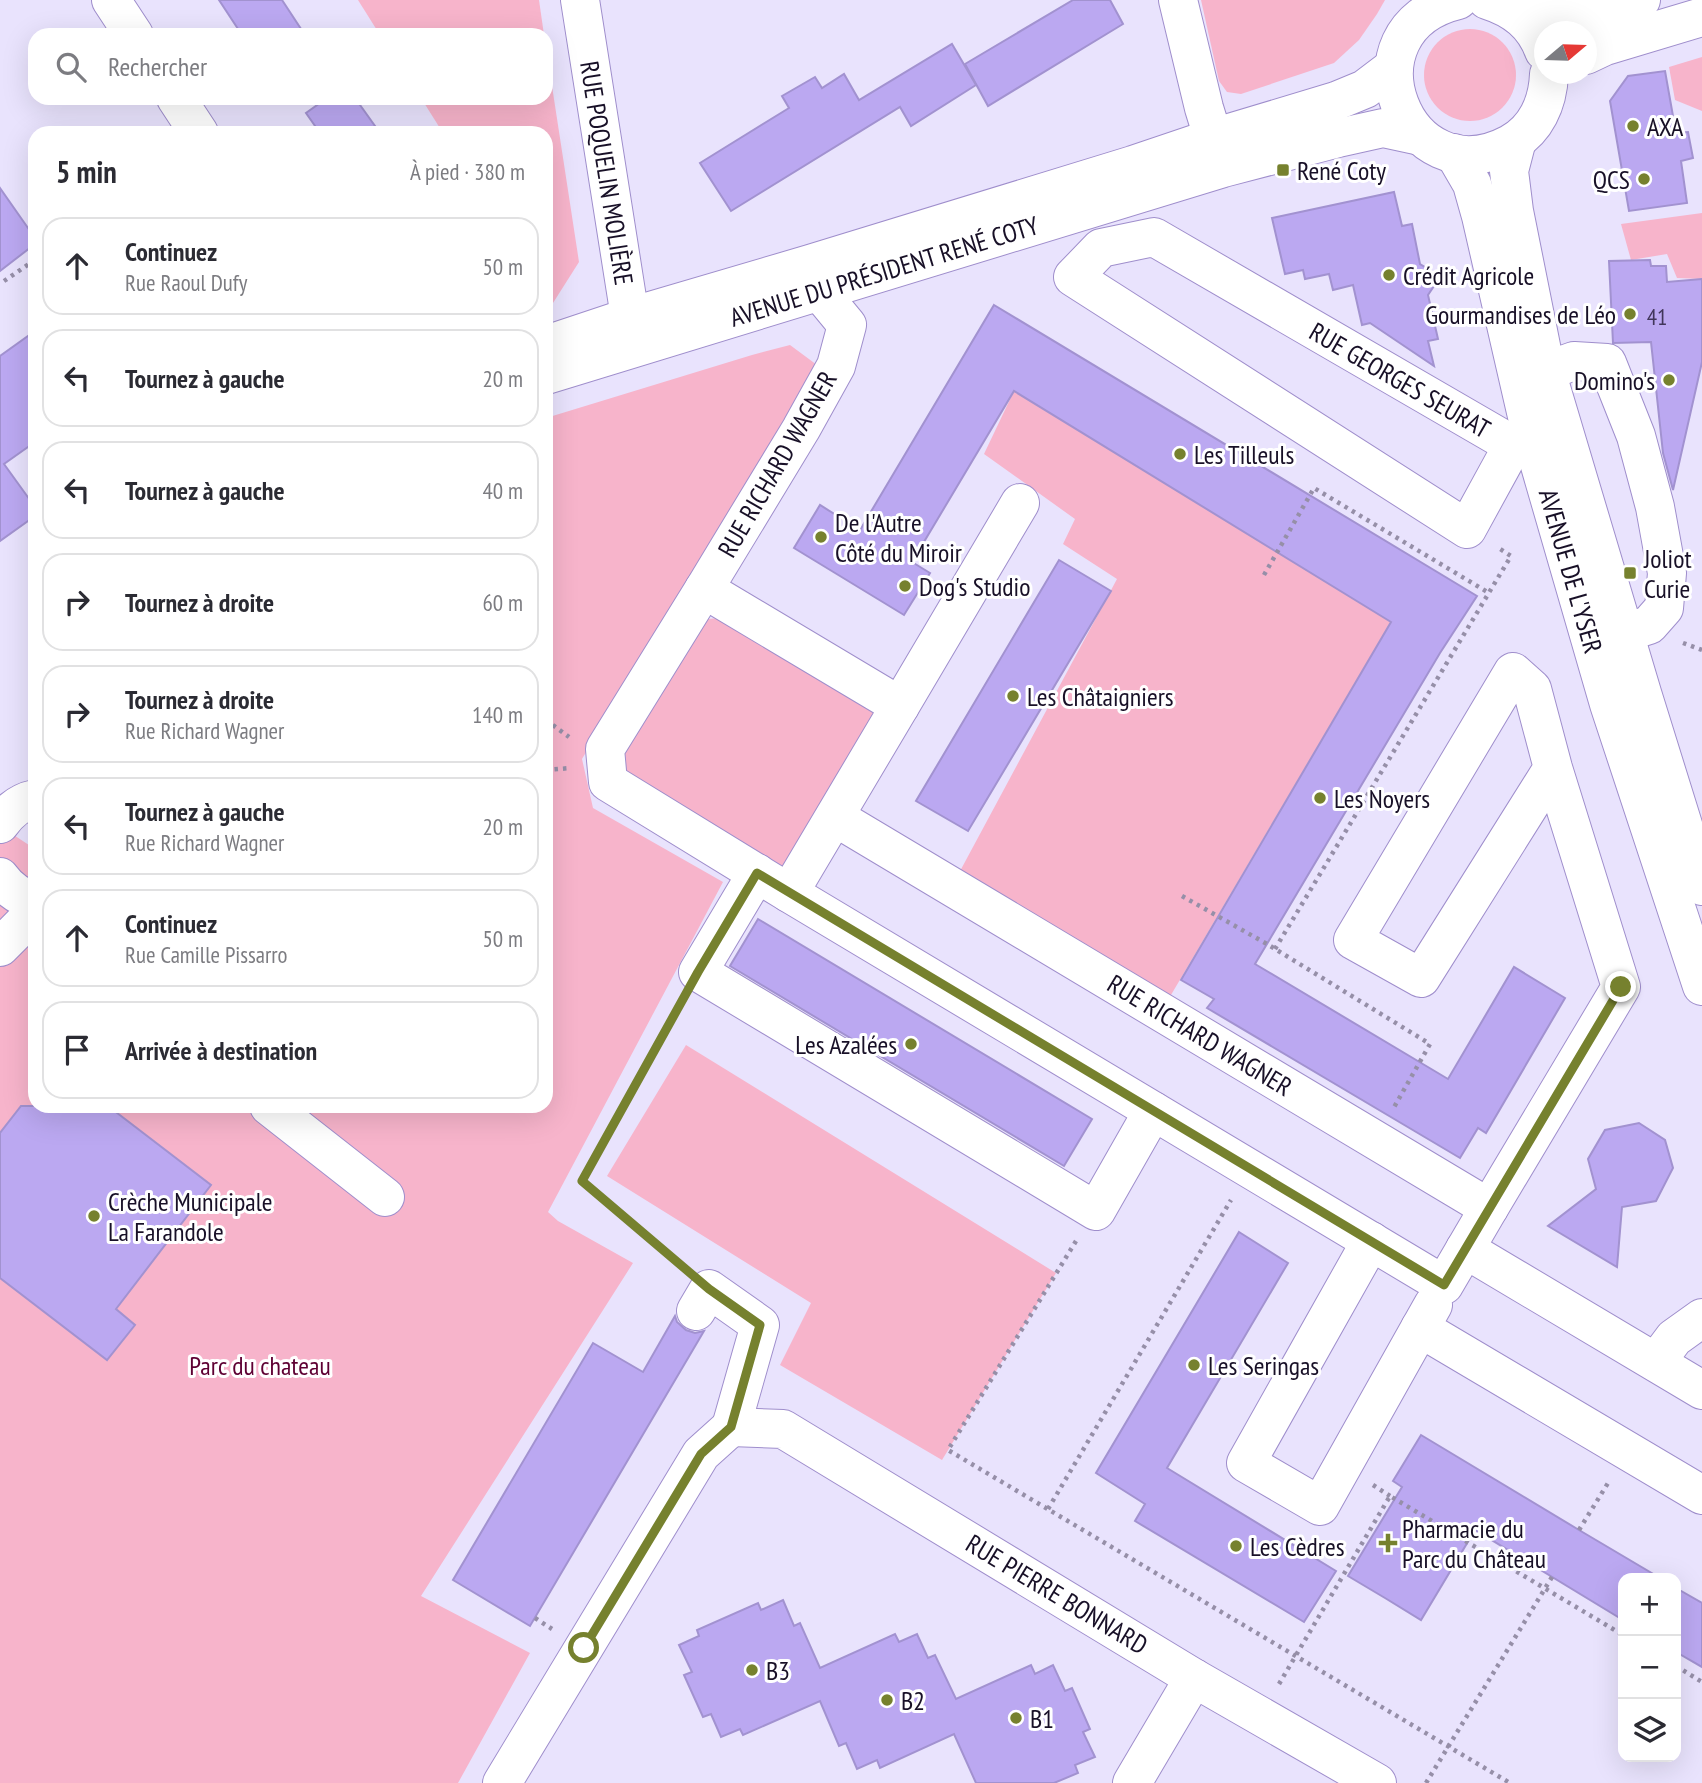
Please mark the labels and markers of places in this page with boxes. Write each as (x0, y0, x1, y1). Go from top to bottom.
place label: AXA (1647, 110, 1684, 143)
marker: AXA (1625, 118, 1641, 134)
place label: René Coty (1297, 154, 1386, 187)
marker: René Coty (1275, 162, 1291, 178)
place label: QCS (1593, 163, 1630, 196)
marker: QCS (1636, 171, 1652, 187)
place label: Crédit Agricole (1403, 259, 1534, 292)
marker: Crédit Agricole (1381, 267, 1397, 283)
place label: Gourmandises de Léo (1425, 298, 1616, 331)
marker: Gourmandises de Léo (1622, 306, 1638, 322)
place label: Domino's (1574, 364, 1655, 397)
marker: Domino's (1661, 372, 1677, 388)
place label: Les Tilleuls (1194, 438, 1294, 471)
marker: Les Tilleuls (1172, 446, 1188, 462)
place label: De l'Autre Côté du Miroir (835, 506, 962, 569)
marker: De l'Autre Côté du Miroir (813, 529, 829, 545)
place label: Joliot Curie (1643, 542, 1692, 605)
marker: Joliot Curie (1622, 565, 1638, 581)
place label: Dog's Studio (919, 570, 1030, 603)
marker: Dog's Studio (897, 578, 913, 594)
place label: Les Châtaigniers (1027, 680, 1174, 713)
marker: Les Châtaigniers (1005, 688, 1021, 704)
place label: Les Noyers (1334, 782, 1430, 815)
marker: Les Noyers (1312, 790, 1328, 806)
place label: Les Azalées (795, 1028, 897, 1061)
marker: Les Azalées (903, 1036, 919, 1052)
place label: Crèche Municipale La Farandole (108, 1185, 272, 1248)
marker: Crèche Municipale La Farandole (86, 1208, 102, 1224)
place label: Les Seringas (1208, 1349, 1319, 1382)
marker: Les Seringas (1186, 1357, 1202, 1373)
place label: Pharmacie du Parc du Château (1402, 1512, 1546, 1575)
place label: Les Cèdres (1250, 1530, 1345, 1563)
marker: Pharmacie du Parc du Château (1380, 1535, 1396, 1551)
marker: Les Cèdres (1228, 1538, 1244, 1554)
place label: B3 (766, 1654, 790, 1687)
marker: B3 (744, 1662, 760, 1678)
place label: B2 (901, 1684, 925, 1717)
marker: B2 (879, 1692, 895, 1708)
place label: B1 (1030, 1702, 1054, 1735)
marker: B1 (1008, 1710, 1024, 1726)

